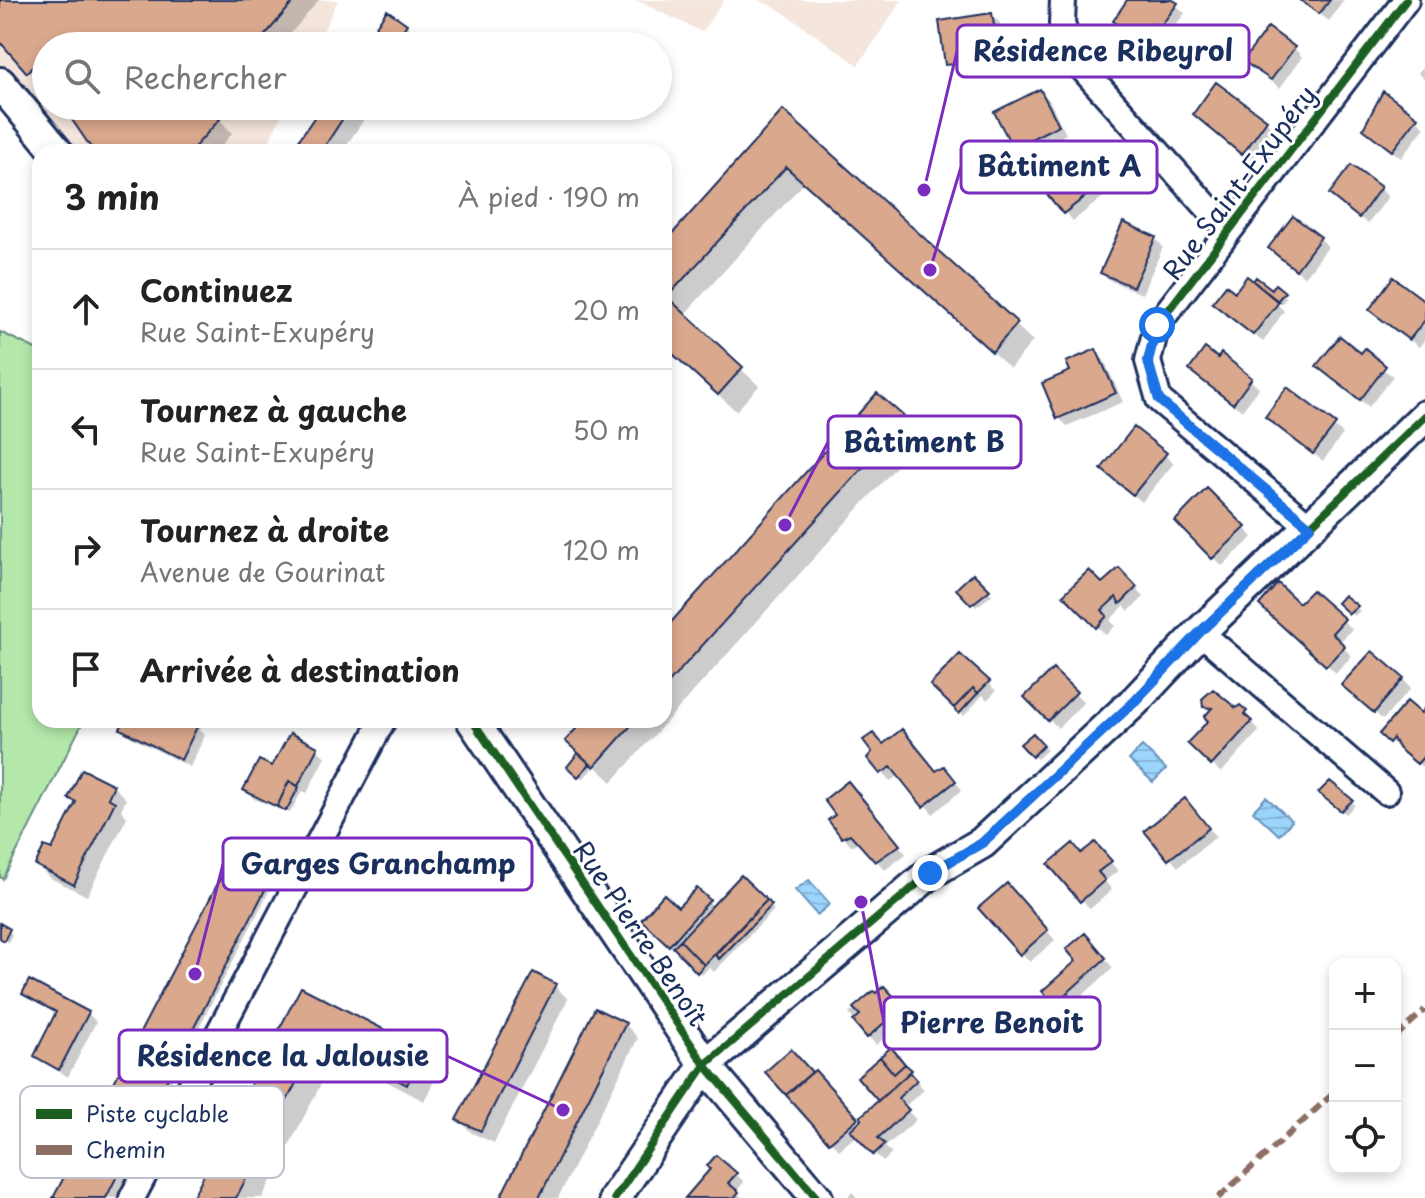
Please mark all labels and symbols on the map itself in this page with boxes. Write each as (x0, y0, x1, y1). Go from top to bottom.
callout: Résidence Ribeyrol (957, 25, 1249, 77)
text: Résidence Ribeyrol (973, 28, 1233, 71)
street label: Rue Saint-Exupéry (1153, 77, 1325, 288)
callout: Bâtiment A (961, 141, 1157, 193)
text: Bâtiment A (977, 143, 1141, 186)
route start (1139, 307, 1175, 343)
callout: Bâtiment B (828, 416, 1021, 468)
text: Bâtiment B (843, 419, 1005, 462)
street label: Rue Pierre Benoît (565, 833, 718, 1034)
callout: Garges Granchamp (223, 838, 532, 890)
text: Garges Granchamp (241, 841, 515, 884)
route end (912, 855, 948, 891)
callout: Pierre Benoit (884, 997, 1100, 1049)
text: Pierre Benoit (900, 1000, 1084, 1043)
callout: Résidence la Jalousie (119, 1030, 447, 1082)
text: Résidence la Jalousie (137, 1033, 429, 1076)
legend (20, 1086, 284, 1178)
text: Piste cyclable (86, 1096, 229, 1129)
text: Chemin (86, 1132, 166, 1165)

